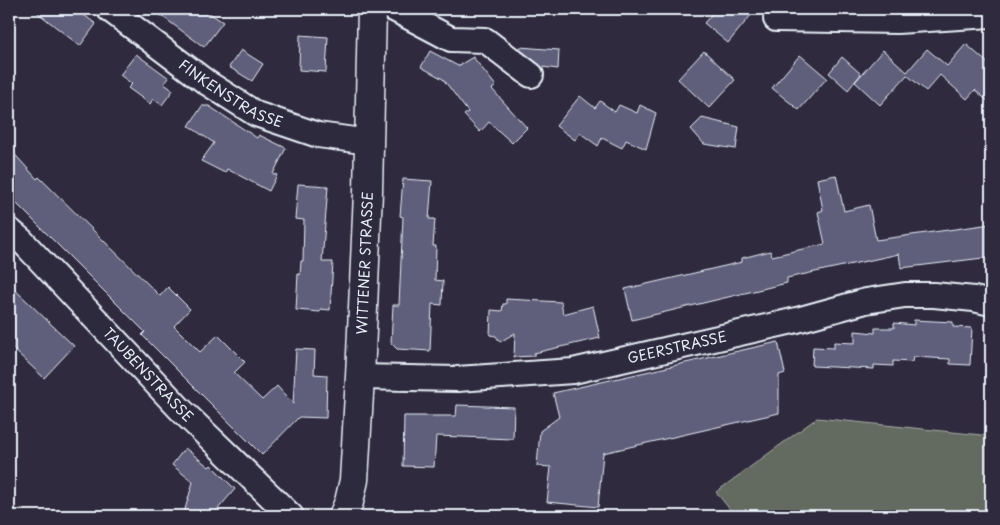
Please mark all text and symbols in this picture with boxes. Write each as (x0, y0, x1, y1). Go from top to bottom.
street label: FINKENSTRASSE (175, 54, 286, 132)
street label: WITTENER STRASSE (351, 191, 378, 335)
street label: TAUBENSTRASSE (99, 323, 198, 427)
street label: GEERSTRASSE (625, 325, 729, 368)

